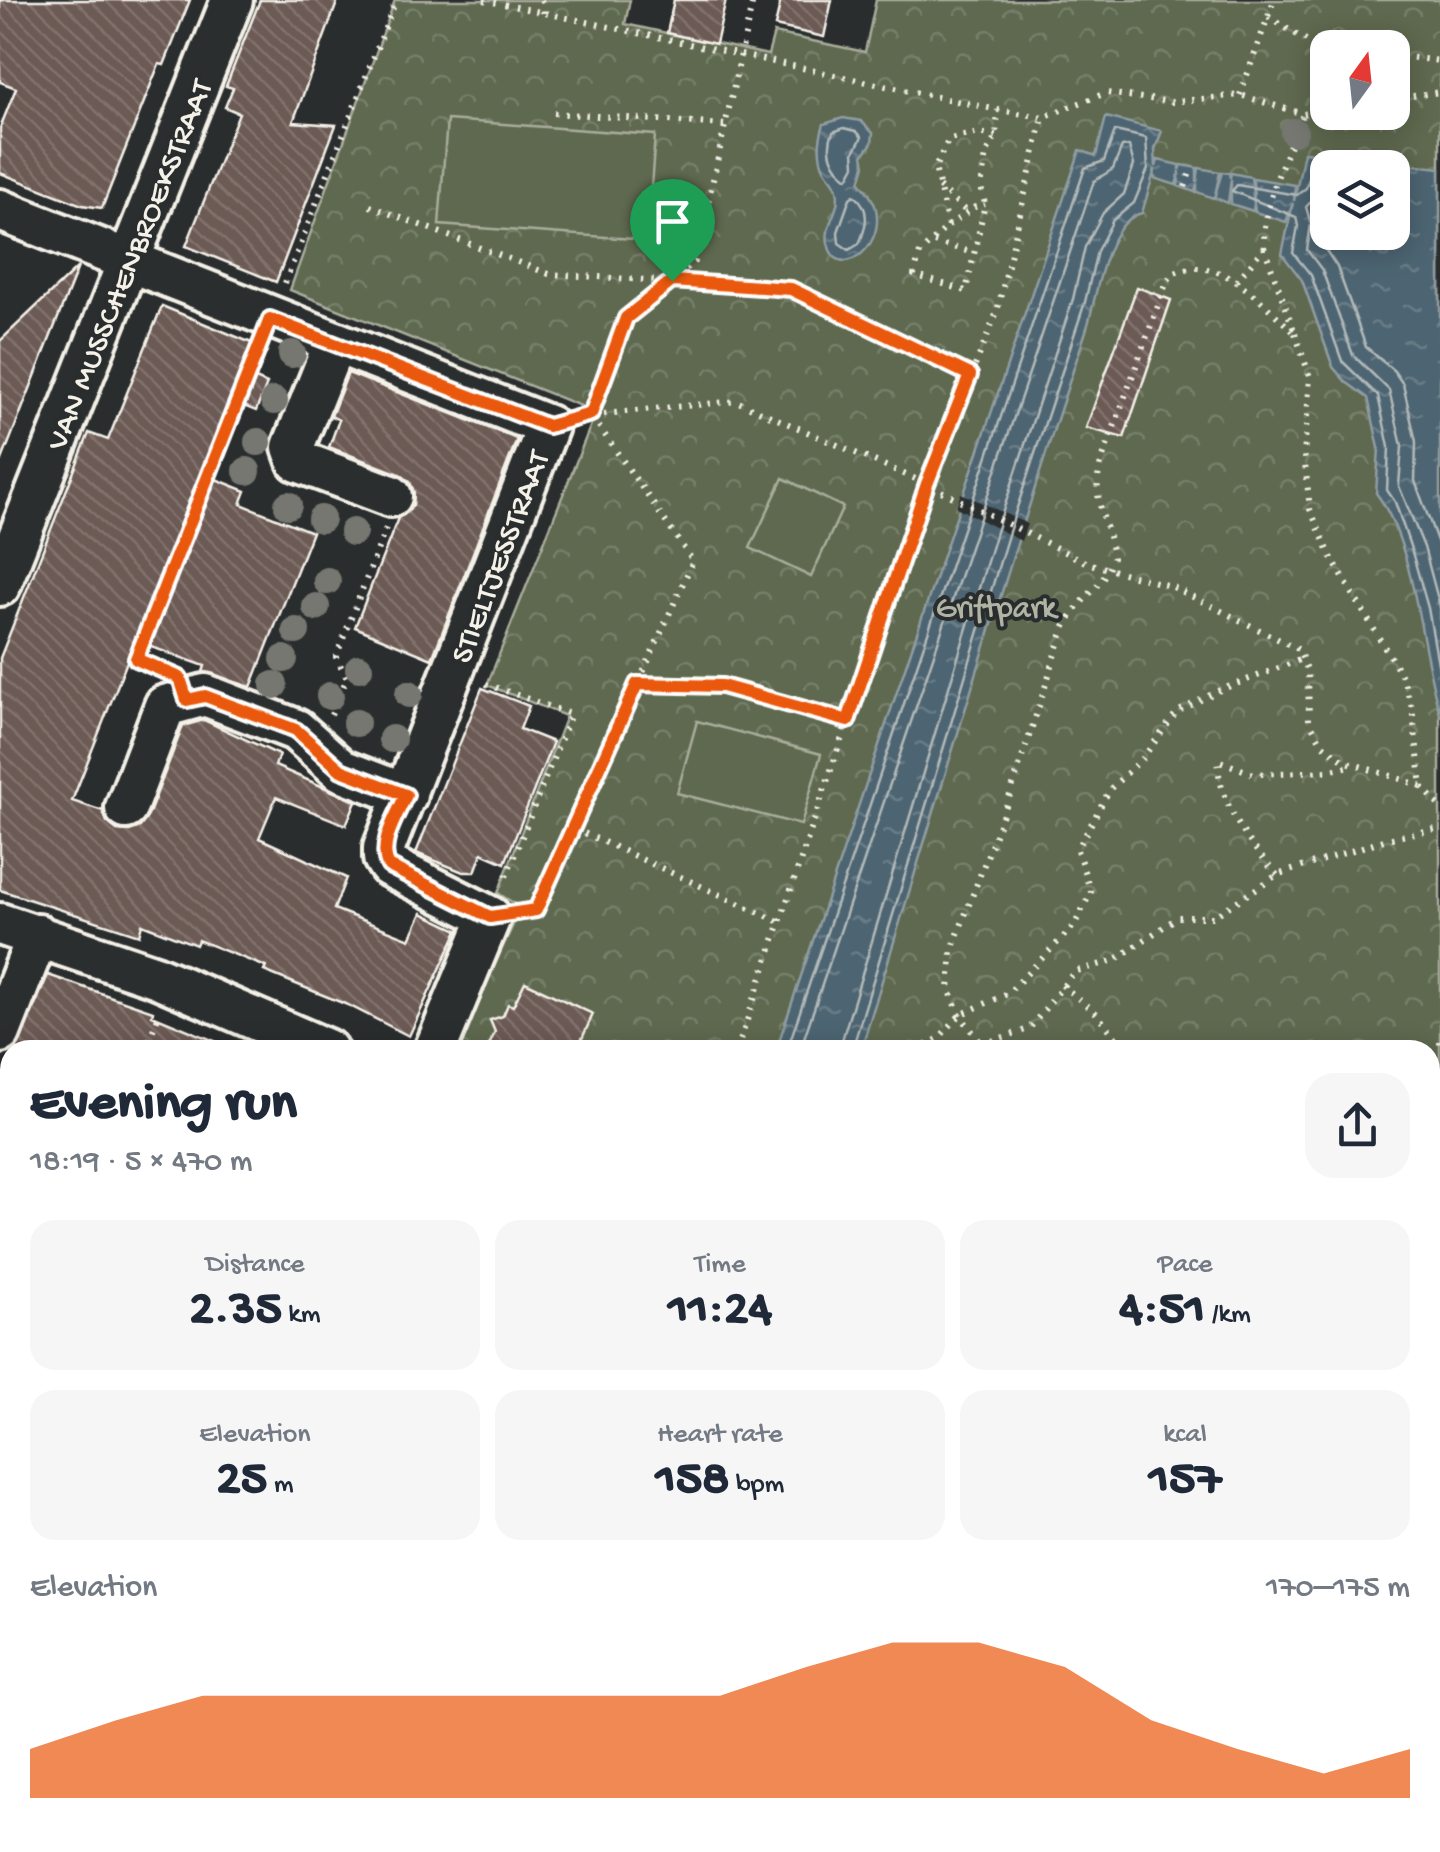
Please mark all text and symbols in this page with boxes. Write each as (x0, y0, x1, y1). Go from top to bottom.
north arrow (1310, 30, 1410, 130)
map controls (1310, 30, 1410, 250)
street label: VAN MUSSCHENBROEKSTRAAT (39, 74, 224, 457)
button: layers (1310, 150, 1410, 250)
pin (630, 179, 715, 282)
icon: arrive (645, 194, 700, 249)
street label: STIELTJESSTRAAT (445, 445, 561, 669)
park label: Griftpark (936, 591, 1059, 629)
button: share (1305, 1073, 1410, 1178)
text: Evening run (30, 1074, 297, 1138)
text: 18:19 · 5 × 470 m (30, 1144, 252, 1182)
text: Distance (206, 1249, 304, 1282)
text: Time (694, 1249, 746, 1282)
text: Pace (1158, 1249, 1212, 1282)
text: 2.35 (189, 1282, 282, 1341)
text: 11:24 (668, 1282, 772, 1341)
text: 4:51 (1119, 1282, 1205, 1341)
text: km (282, 1299, 321, 1332)
text: /km (1205, 1299, 1251, 1332)
text: Elevation (199, 1419, 311, 1452)
text: Heart rate (657, 1419, 783, 1452)
text: kcal (1163, 1419, 1207, 1452)
text: 25 (216, 1452, 267, 1511)
text: 158 (656, 1452, 729, 1511)
text: 157 (1149, 1452, 1221, 1511)
text: m (267, 1469, 294, 1502)
text: bpm (729, 1469, 784, 1502)
text: Elevation (30, 1570, 157, 1608)
text: 170–175 m (1266, 1570, 1410, 1608)

